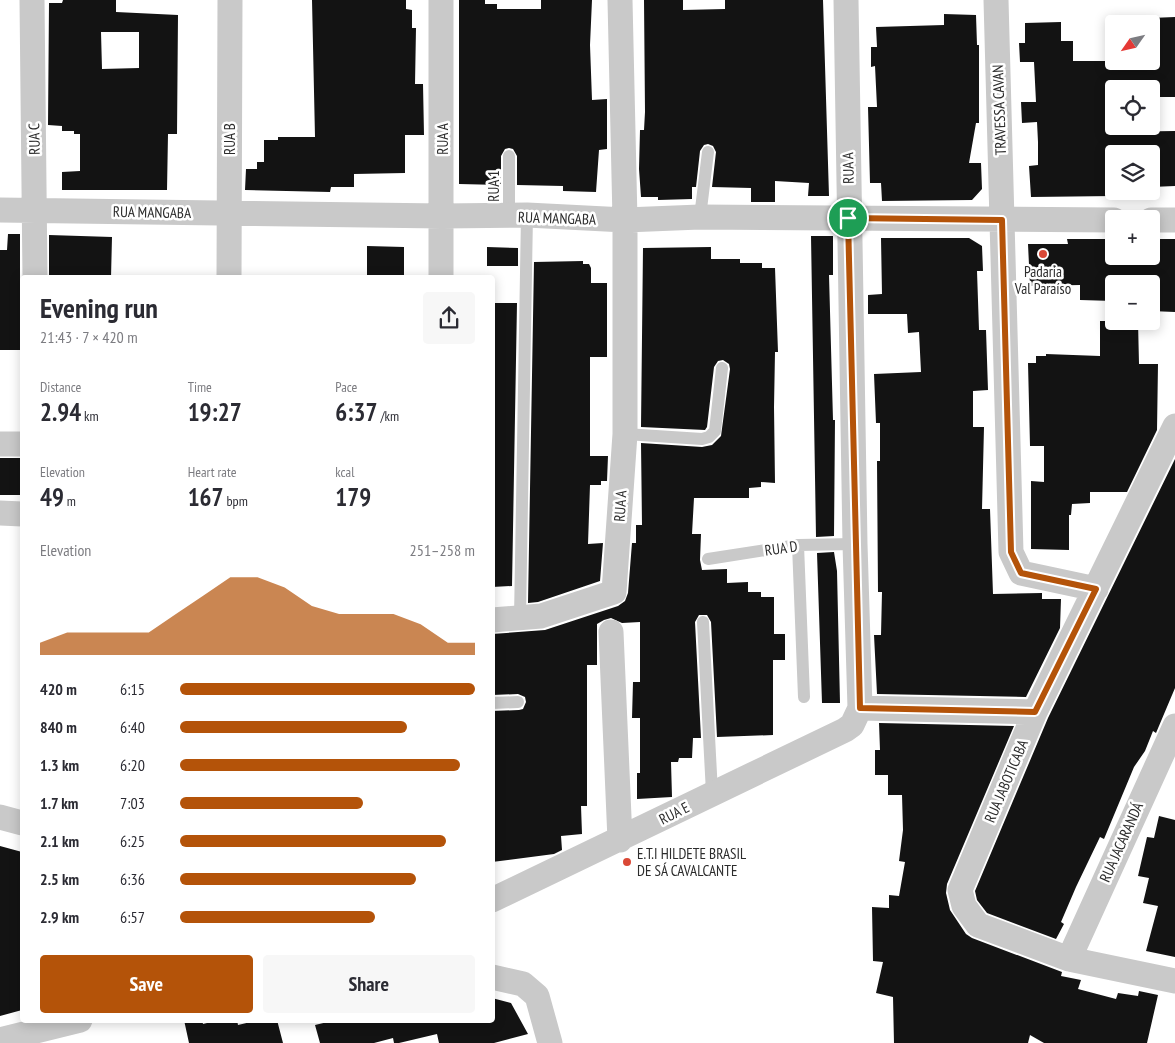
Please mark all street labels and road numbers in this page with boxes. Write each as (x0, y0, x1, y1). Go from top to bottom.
street label: TRAVESSA CAVAN (988, 64, 1010, 156)
street label: RUA A (433, 122, 452, 155)
street label: RUA C (24, 123, 44, 155)
street label: RUA B (220, 123, 239, 155)
street label: RUA A (838, 151, 858, 184)
street label: RUA 1 (484, 170, 503, 202)
street label: RUA MANGABA (113, 202, 192, 222)
street label: RUA MANGABA (518, 207, 597, 229)
street label: RUA A (609, 489, 631, 522)
street label: RUA D (764, 536, 799, 560)
street label: RUA JABOTICABA (980, 736, 1032, 825)
street label: RUA E (656, 797, 692, 829)
street label: RUA JACARANDÁ (1095, 798, 1147, 885)

